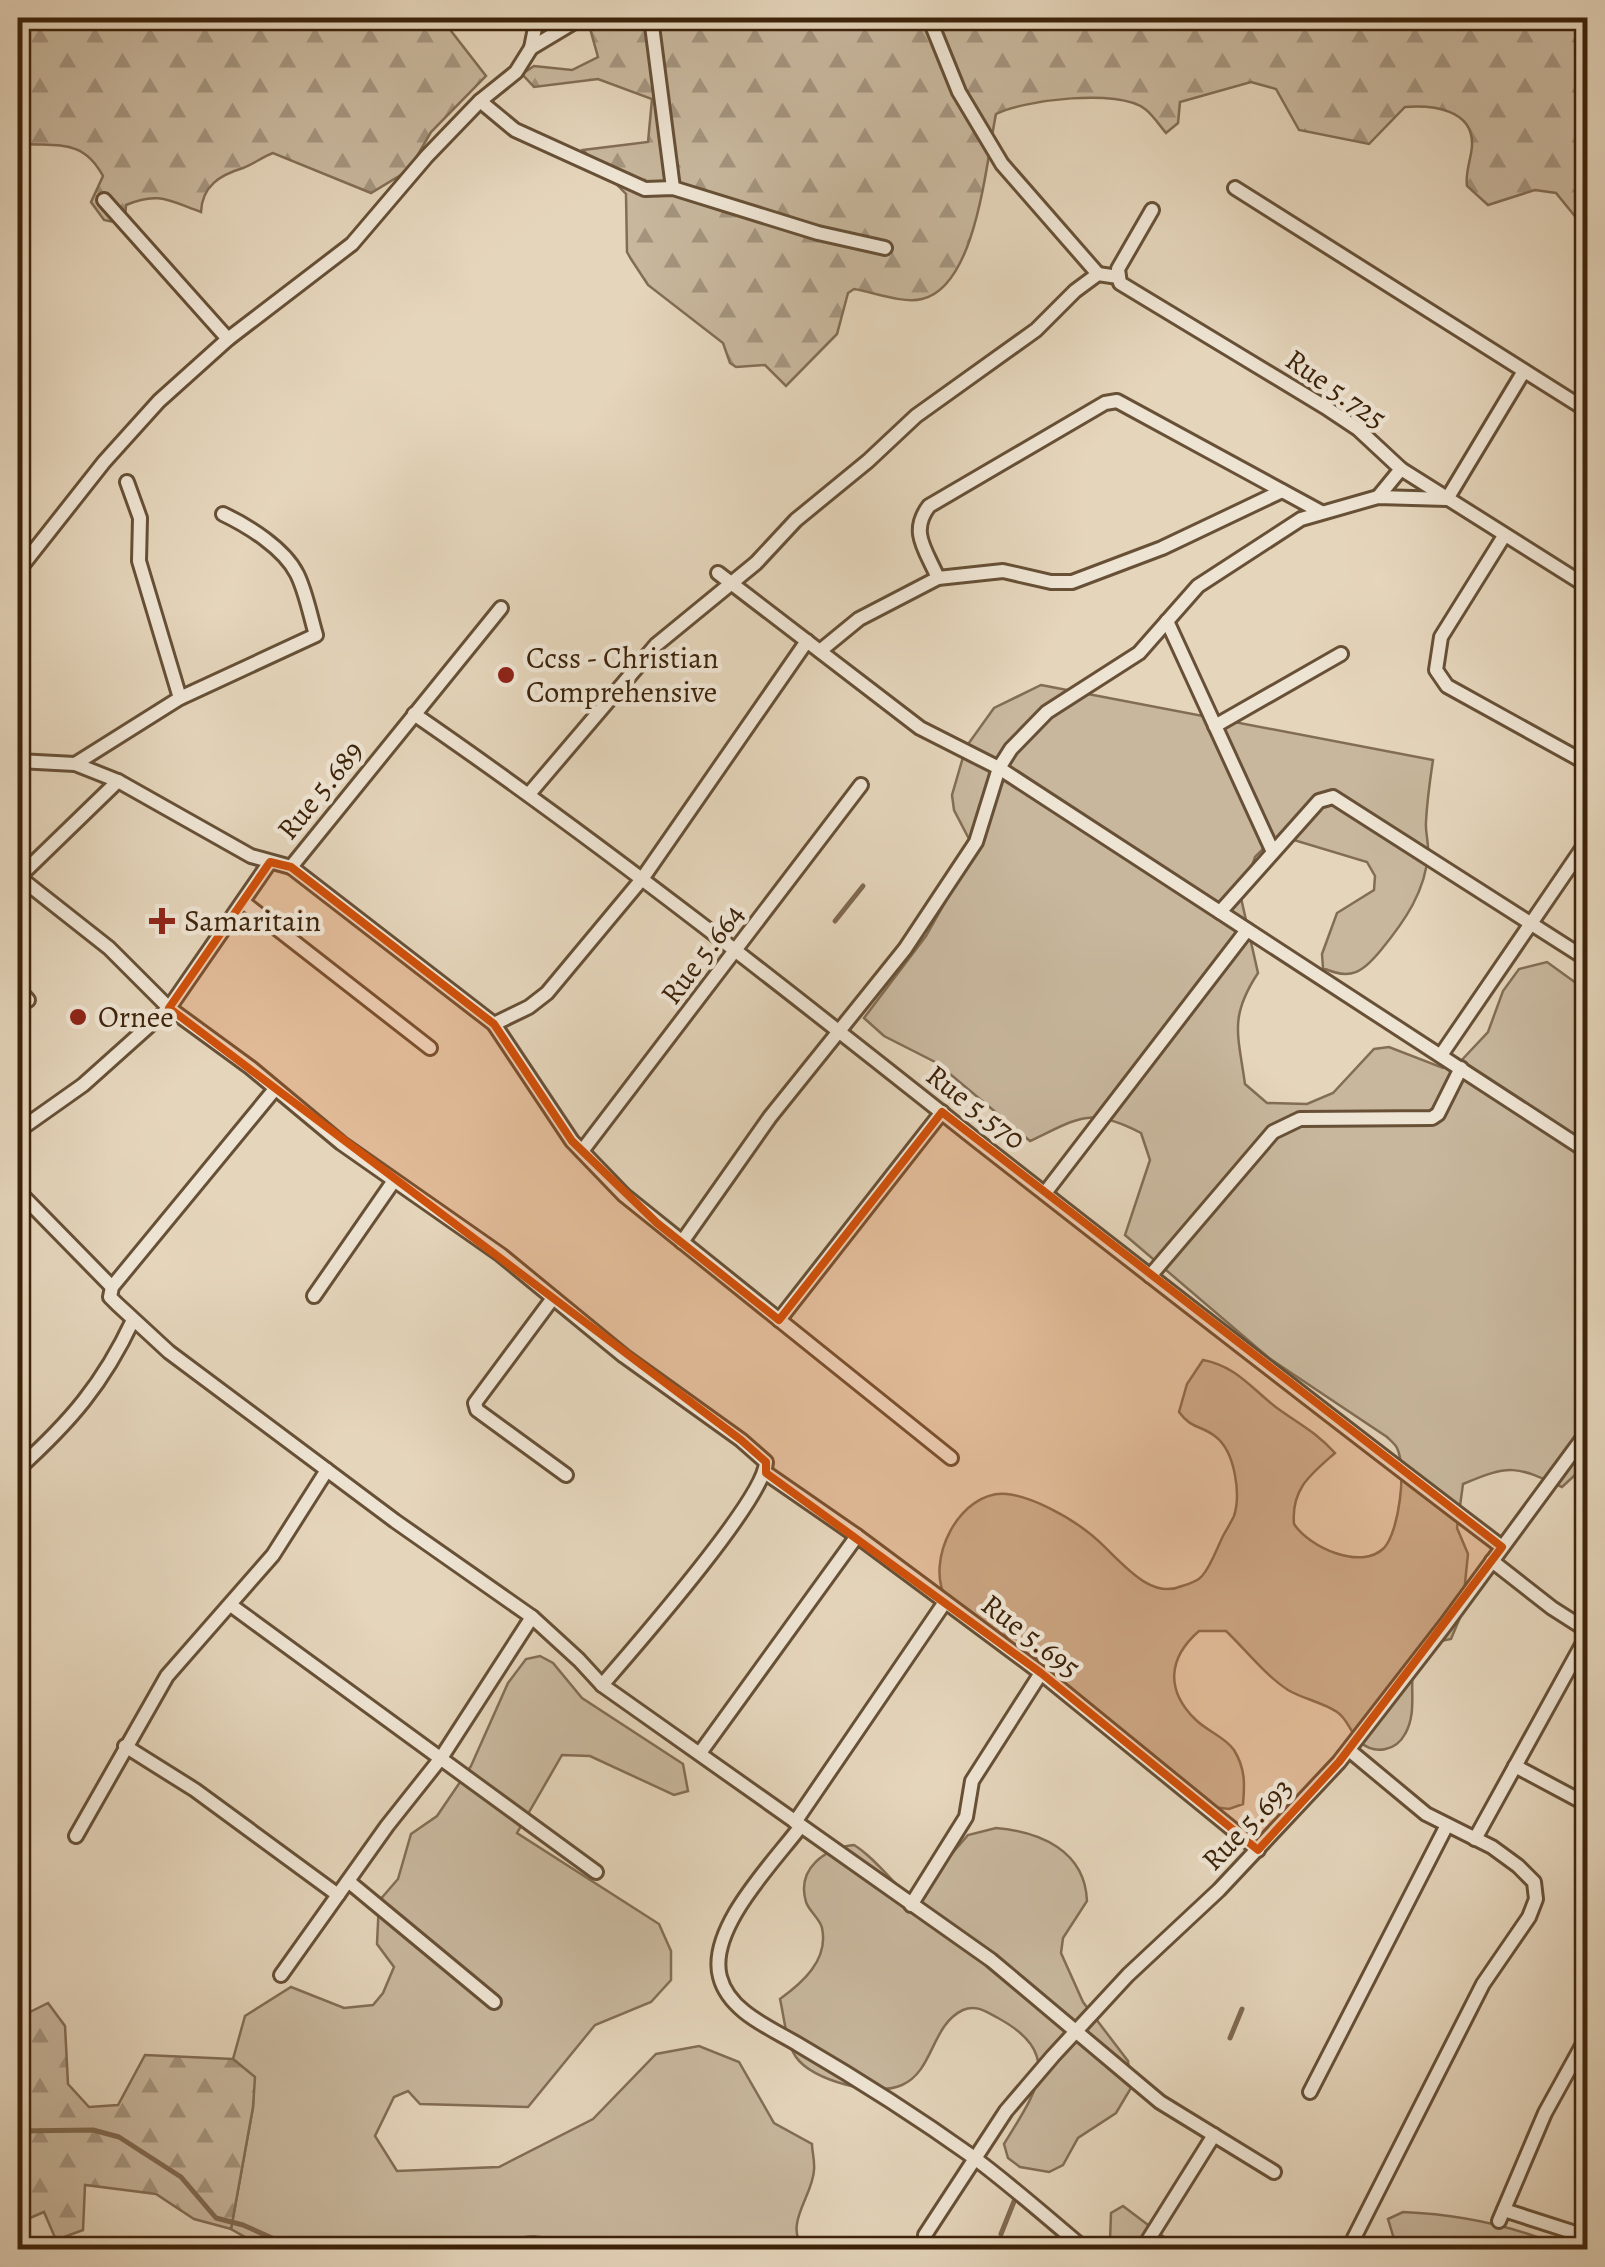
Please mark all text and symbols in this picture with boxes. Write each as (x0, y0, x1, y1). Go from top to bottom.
street label: Rue 5.725 (1277, 340, 1395, 438)
place label: Ccss - Christian Comprehensive (526, 638, 719, 712)
marker: Ccss - Christian Comprehensive (495, 664, 517, 686)
street label: Rue 5.689 (268, 732, 372, 848)
street label: Rue 5.664 (651, 895, 753, 1013)
place label: Samaritain (184, 901, 321, 941)
marker: Samaritain (149, 908, 175, 934)
place label: Ornee (98, 997, 174, 1037)
marker: Ornee (67, 1006, 89, 1028)
street label: Rue 5.570 (918, 1055, 1034, 1159)
street label: Rue 5.695 (973, 1585, 1089, 1687)
street label: Rue 5.693 (1193, 1769, 1301, 1879)

